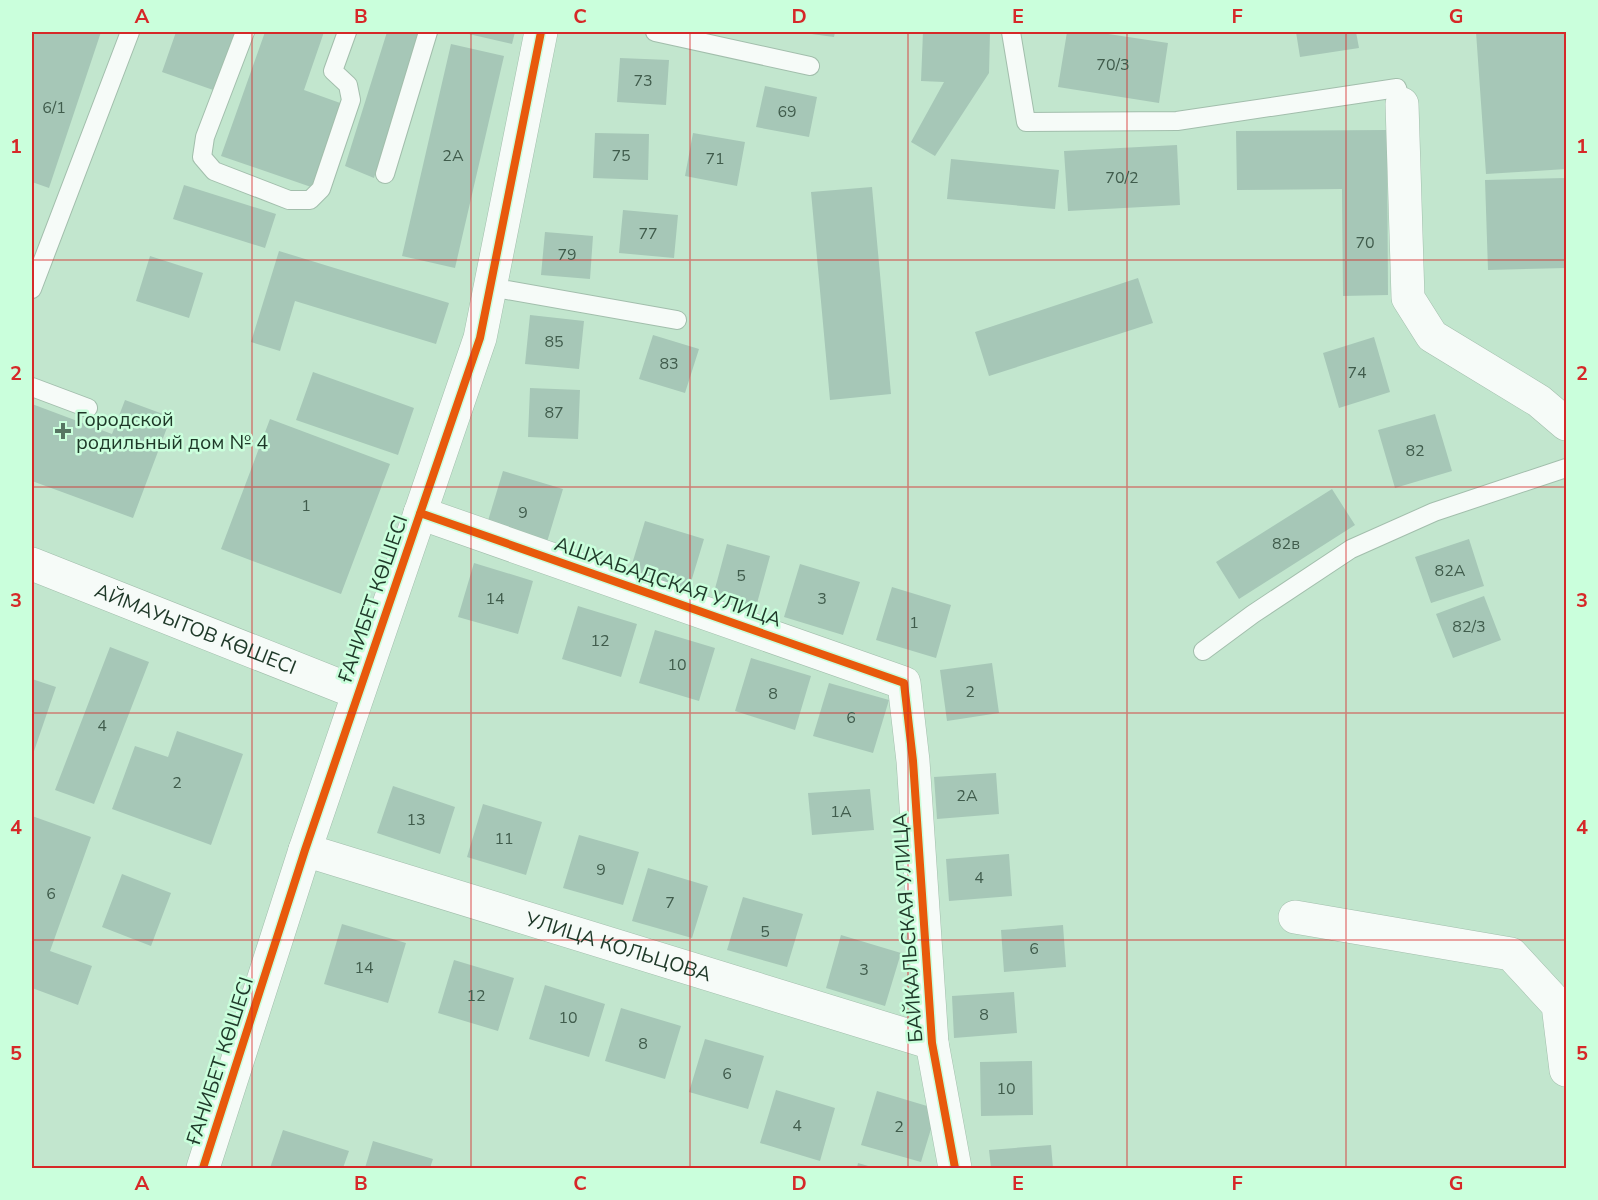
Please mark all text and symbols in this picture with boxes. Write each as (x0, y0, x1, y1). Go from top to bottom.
text: A (135, 3, 150, 30)
text: B (354, 3, 368, 30)
text: C (573, 3, 587, 30)
text: D (791, 3, 807, 30)
text: E (1012, 3, 1024, 30)
text: F (1231, 3, 1243, 30)
text: G (1449, 3, 1463, 30)
house number: 70/3 (1096, 54, 1130, 76)
house number: 73 (633, 70, 653, 92)
house number: 6/1 (42, 97, 66, 119)
house number: 69 (777, 101, 797, 123)
text: 1 (10, 133, 22, 160)
text: 1 (1576, 133, 1588, 160)
house number: 2А (442, 145, 464, 167)
house number: 75 (611, 145, 631, 167)
house number: 71 (705, 148, 725, 170)
house number: 70/2 (1105, 167, 1139, 189)
house number: 77 (638, 223, 658, 245)
house number: 70 (1355, 232, 1375, 254)
house number: 79 (557, 244, 577, 266)
house number: 85 (544, 331, 564, 353)
house number: 83 (659, 353, 679, 375)
text: 2 (10, 360, 22, 387)
text: 2 (1576, 360, 1588, 387)
house number: 74 (1347, 362, 1367, 384)
house number: 87 (544, 402, 564, 424)
place label: Городской родильный дом № 4 (76, 406, 268, 456)
marker: Городской родильный дом № 4 (54, 422, 72, 440)
house number: 82 (1405, 440, 1425, 462)
house number: 1 (301, 495, 311, 517)
house number: 9 (518, 502, 528, 524)
street label: ҒАНИБЕТ КӨШЕСІ (332, 512, 414, 686)
street label: АШХАБАДСКАЯ УЛИЦА (551, 530, 785, 634)
house number: 82в (1272, 533, 1300, 555)
house number: 82А (1435, 560, 1466, 582)
house number: 5 (736, 565, 746, 587)
street label: АЙМАУЫТОВ КӨШЕСІ (91, 577, 300, 681)
text: 3 (10, 587, 22, 614)
text: 3 (1576, 587, 1588, 614)
house number: 14 (485, 588, 505, 610)
house number: 3 (817, 588, 827, 610)
house number: 1 (909, 612, 919, 634)
house number: 82/3 (1452, 616, 1486, 638)
house number: 12 (590, 630, 610, 652)
house number: 10 (667, 654, 687, 676)
house number: 2 (965, 681, 975, 703)
house number: 8 (768, 683, 778, 705)
house number: 6 (846, 707, 856, 729)
house number: 4 (97, 715, 107, 737)
house number: 2 (172, 772, 182, 794)
house number: 2А (956, 785, 978, 807)
house number: 1А (830, 801, 852, 823)
house number: 13 (406, 809, 426, 831)
street label: БАЙКАЛЬСКАЯ УЛИЦА (886, 812, 929, 1043)
text: 4 (10, 814, 22, 841)
text: 4 (1576, 814, 1588, 841)
house number: 11 (494, 828, 514, 850)
house number: 9 (596, 859, 606, 881)
house number: 4 (974, 867, 984, 889)
house number: 6 (46, 883, 56, 905)
house number: 7 (665, 892, 675, 914)
street label: УЛИЦА КОЛЬЦОВА (521, 905, 715, 988)
house number: 5 (760, 921, 770, 943)
house number: 6 (1029, 938, 1039, 960)
house number: 14 (354, 957, 374, 979)
house number: 3 (859, 959, 869, 981)
street label: ҒАНИБЕТ КӨШЕСІ (180, 973, 260, 1149)
house number: 12 (466, 985, 486, 1007)
house number: 8 (979, 1004, 989, 1026)
house number: 10 (558, 1007, 578, 1029)
house number: 8 (638, 1033, 648, 1055)
text: 5 (10, 1040, 22, 1067)
text: 5 (1576, 1040, 1588, 1067)
house number: 6 (722, 1063, 732, 1085)
house number: 10 (996, 1078, 1016, 1100)
house number: 4 (792, 1115, 802, 1137)
house number: 2 (894, 1116, 904, 1138)
text: A (135, 1170, 150, 1197)
text: B (354, 1170, 368, 1197)
text: C (573, 1170, 587, 1197)
text: D (791, 1170, 807, 1197)
text: E (1012, 1170, 1024, 1197)
text: F (1231, 1170, 1243, 1197)
text: G (1449, 1170, 1463, 1197)

